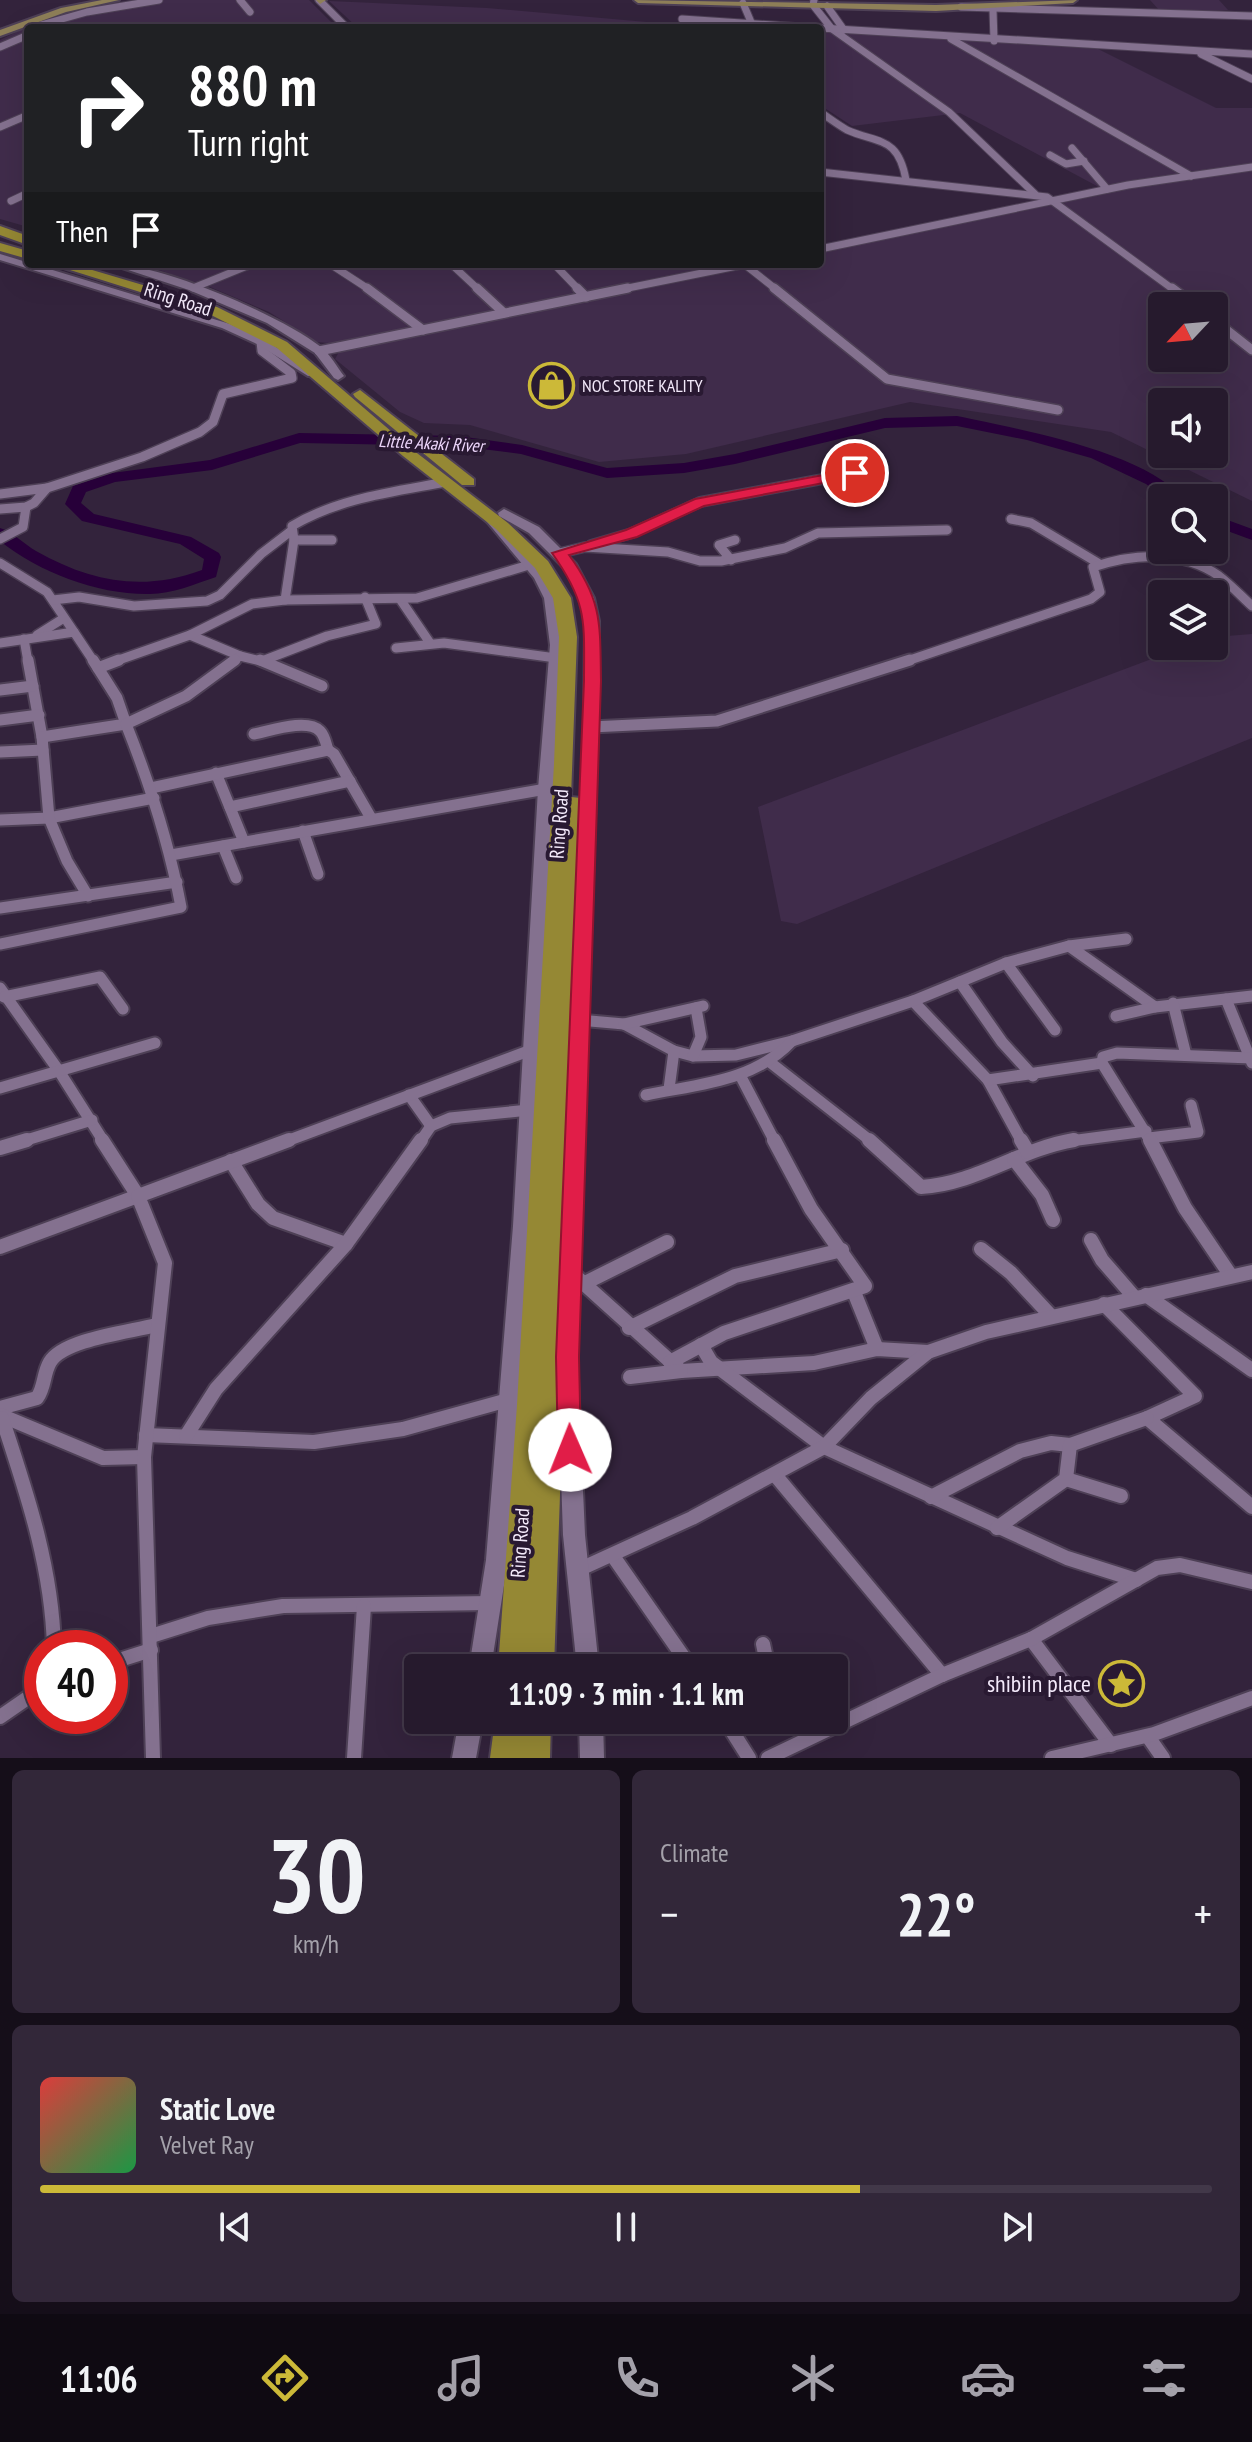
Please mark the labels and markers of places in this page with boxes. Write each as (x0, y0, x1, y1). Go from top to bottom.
shop icon: NOC STORE KALITY (527, 361, 575, 409)
place label: NOC STORE KALITY (582, 374, 703, 397)
pin (821, 439, 889, 507)
place icon: shibiin place (1098, 1659, 1146, 1707)
place label: shibiin place (987, 1668, 1091, 1699)

